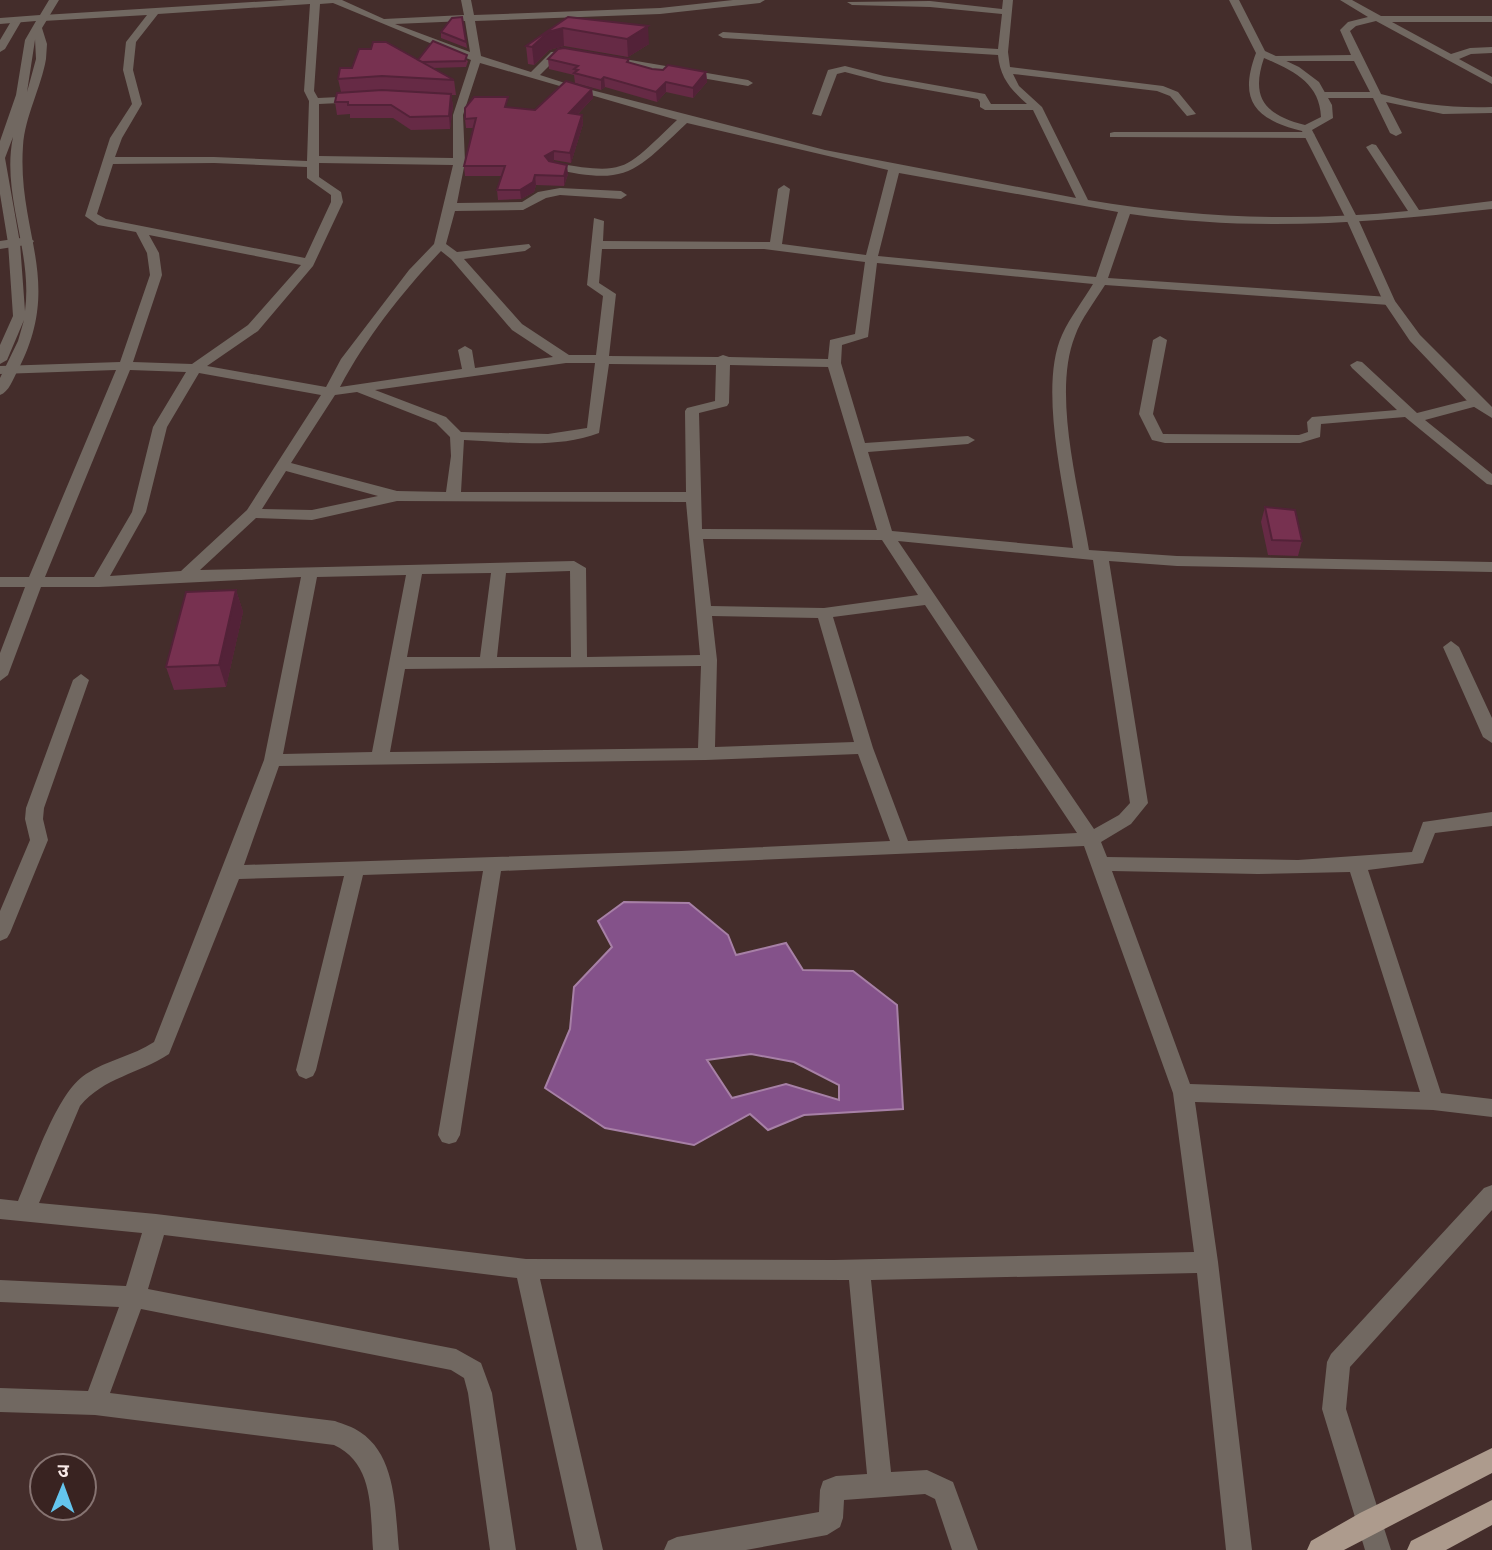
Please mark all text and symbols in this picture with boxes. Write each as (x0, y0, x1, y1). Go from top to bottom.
north arrow (28, 1452, 98, 1522)
text: उ (58, 1459, 70, 1482)

